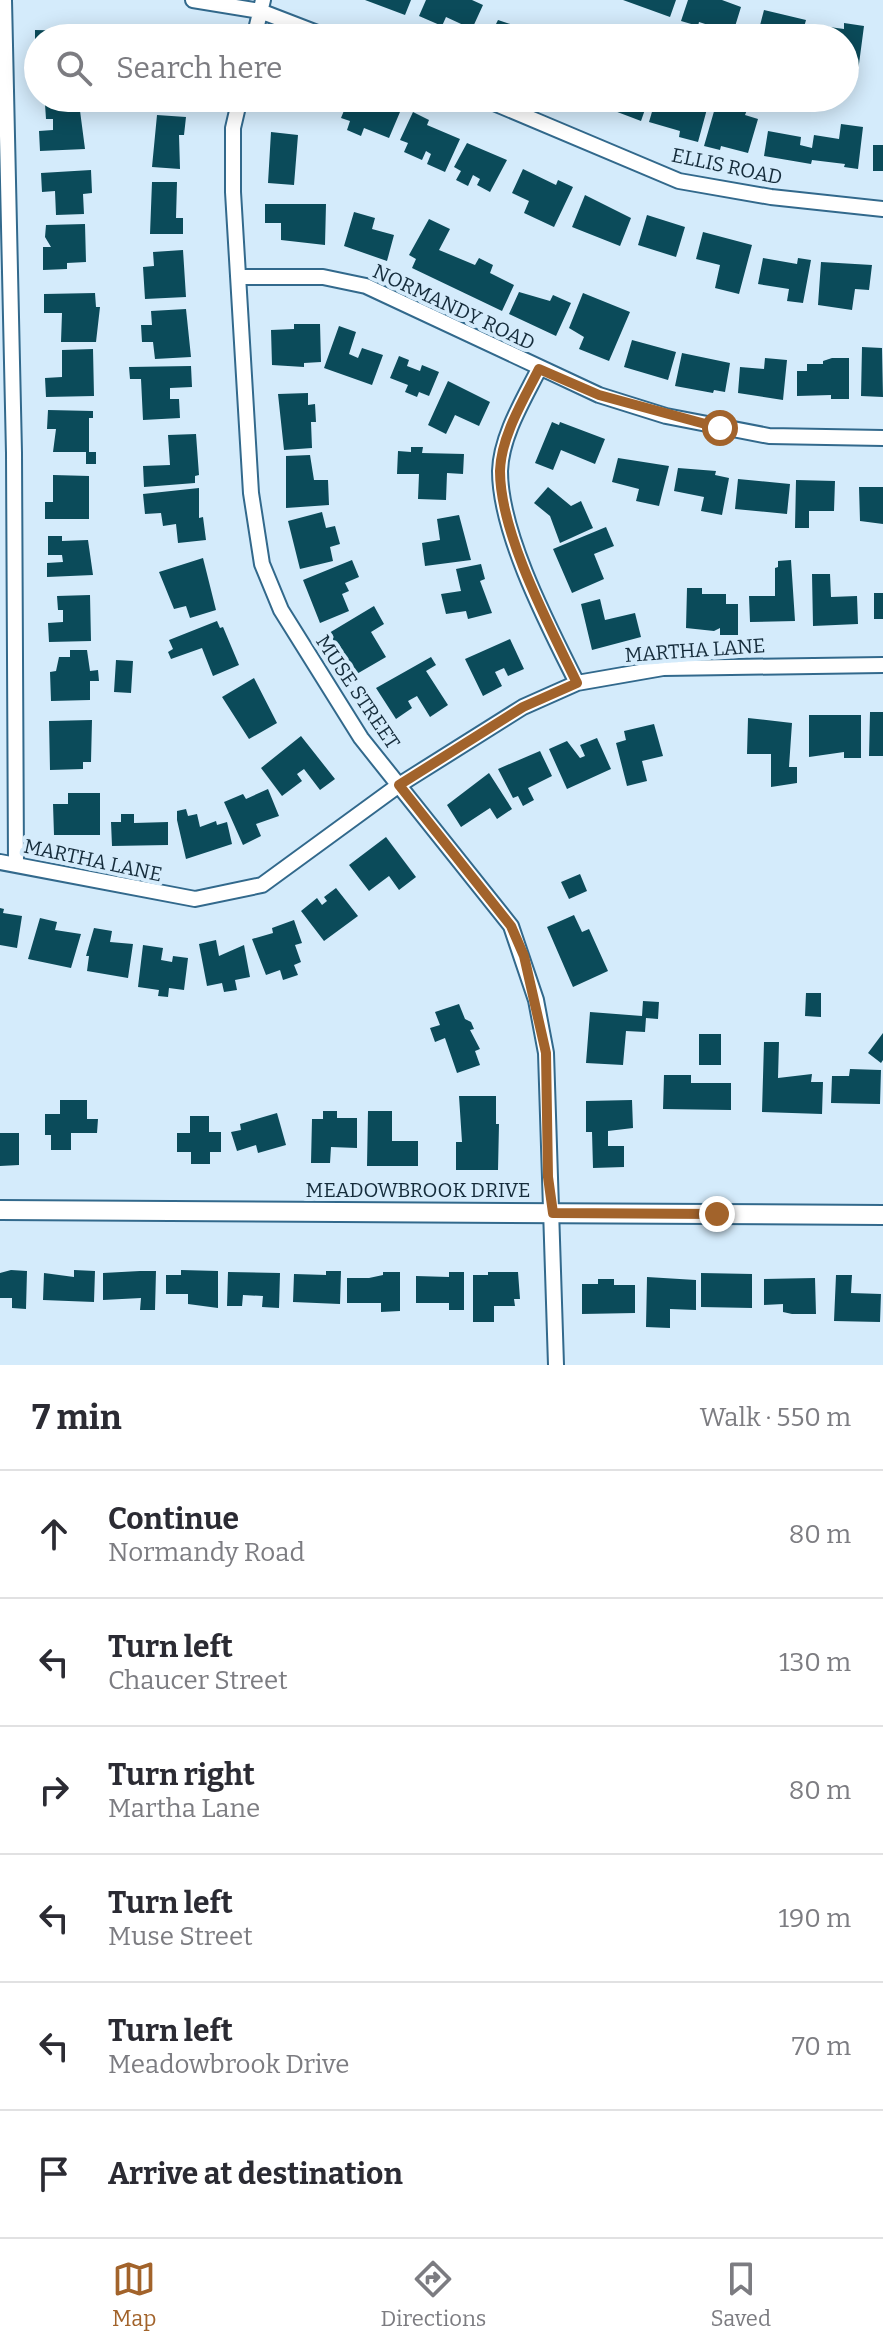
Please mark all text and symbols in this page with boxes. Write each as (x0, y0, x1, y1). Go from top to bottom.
search box (24, 24, 859, 112)
icon: search (52, 46, 96, 90)
text: Search here (116, 50, 283, 86)
street label: ELLIS ROAD (670, 143, 784, 189)
street label: NORMANDY ROAD (369, 259, 539, 355)
route start (702, 410, 738, 446)
street label: MUSE STREET (311, 630, 405, 754)
street label: MARTHA LANE (624, 633, 766, 667)
street label: MARTHA LANE (22, 834, 164, 886)
street label: MEADOWBROOK DRIVE (306, 1178, 530, 1202)
route end (699, 1196, 735, 1232)
text: 7 min (32, 1397, 122, 1438)
text: Walk · 550 m (700, 1402, 851, 1433)
text: Continue (108, 1501, 239, 1537)
icon: ahead (32, 1512, 76, 1556)
text: 80 m (789, 1519, 851, 1550)
text: Normandy Road (108, 1537, 305, 1568)
text: Turn left (108, 1629, 233, 1665)
icon: left (32, 1640, 76, 1684)
text: 130 m (779, 1647, 851, 1678)
text: Chaucer Street (108, 1665, 288, 1696)
text: Turn right (108, 1757, 255, 1793)
icon: right (32, 1768, 76, 1812)
text: 80 m (789, 1775, 851, 1806)
text: Martha Lane (108, 1793, 260, 1824)
text: Turn left (108, 1885, 233, 1921)
icon: left (32, 1896, 76, 1940)
text: 190 m (779, 1903, 851, 1934)
text: Muse Street (108, 1921, 253, 1952)
text: Turn left (108, 2013, 233, 2049)
icon: left (32, 2024, 76, 2068)
text: 70 m (792, 2031, 851, 2062)
text: Meadowbrook Drive (108, 2049, 349, 2080)
icon: arrive (32, 2152, 76, 2196)
text: Arrive at destination (108, 2156, 403, 2192)
tab: Map (112, 2257, 156, 2332)
tab: Directions (381, 2257, 486, 2332)
tab: Saved (711, 2257, 771, 2332)

